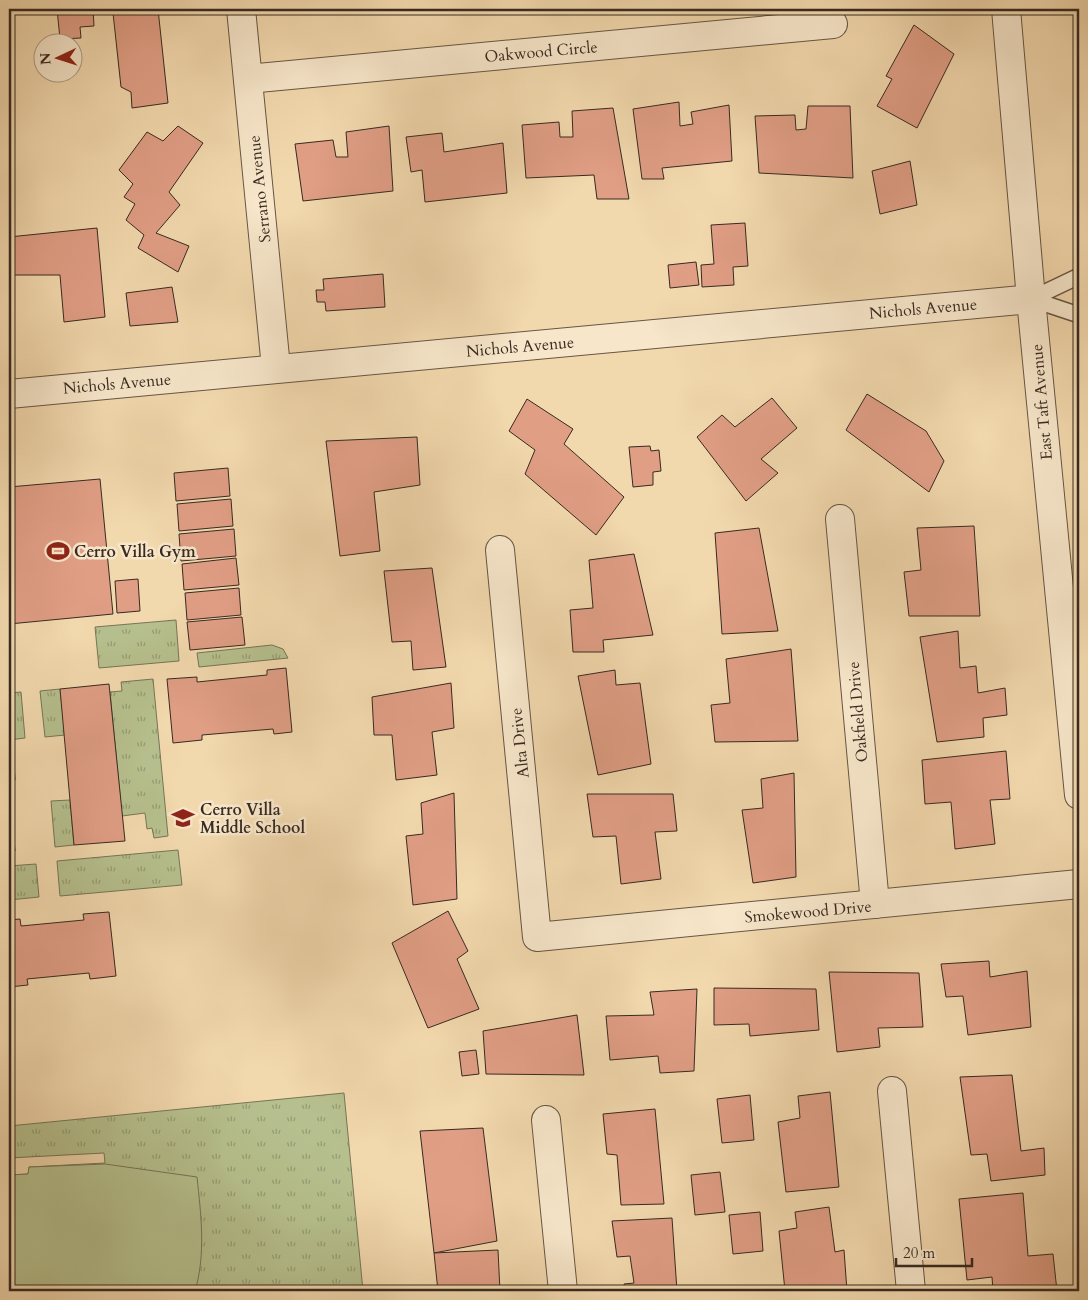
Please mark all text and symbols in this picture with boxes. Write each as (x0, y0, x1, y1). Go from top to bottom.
north arrow (32, 32, 82, 82)
street label: Oakwood Circle (484, 36, 599, 68)
text: N (36, 52, 55, 66)
street label: Serrano Avenue (243, 134, 277, 244)
street label: Nichols Avenue (868, 293, 978, 325)
street label: Nichols Avenue (465, 331, 575, 363)
street label: East Taft Avenue (1026, 343, 1058, 461)
street label: Nichols Avenue (62, 368, 172, 400)
sports icon: Cerro Villa Gym (45, 538, 71, 564)
place label: Cerro Villa Gym (74, 541, 196, 563)
street label: Oakfield Drive (843, 661, 873, 763)
street label: Alta Drive (505, 707, 535, 779)
place label: Cerro Villa Middle School (200, 799, 305, 839)
school or university icon: Cerro Villa Middle School (170, 805, 196, 831)
street label: Smokewood Drive (744, 895, 873, 929)
scale bar (896, 1235, 972, 1267)
text: 20 m (903, 1243, 935, 1263)

